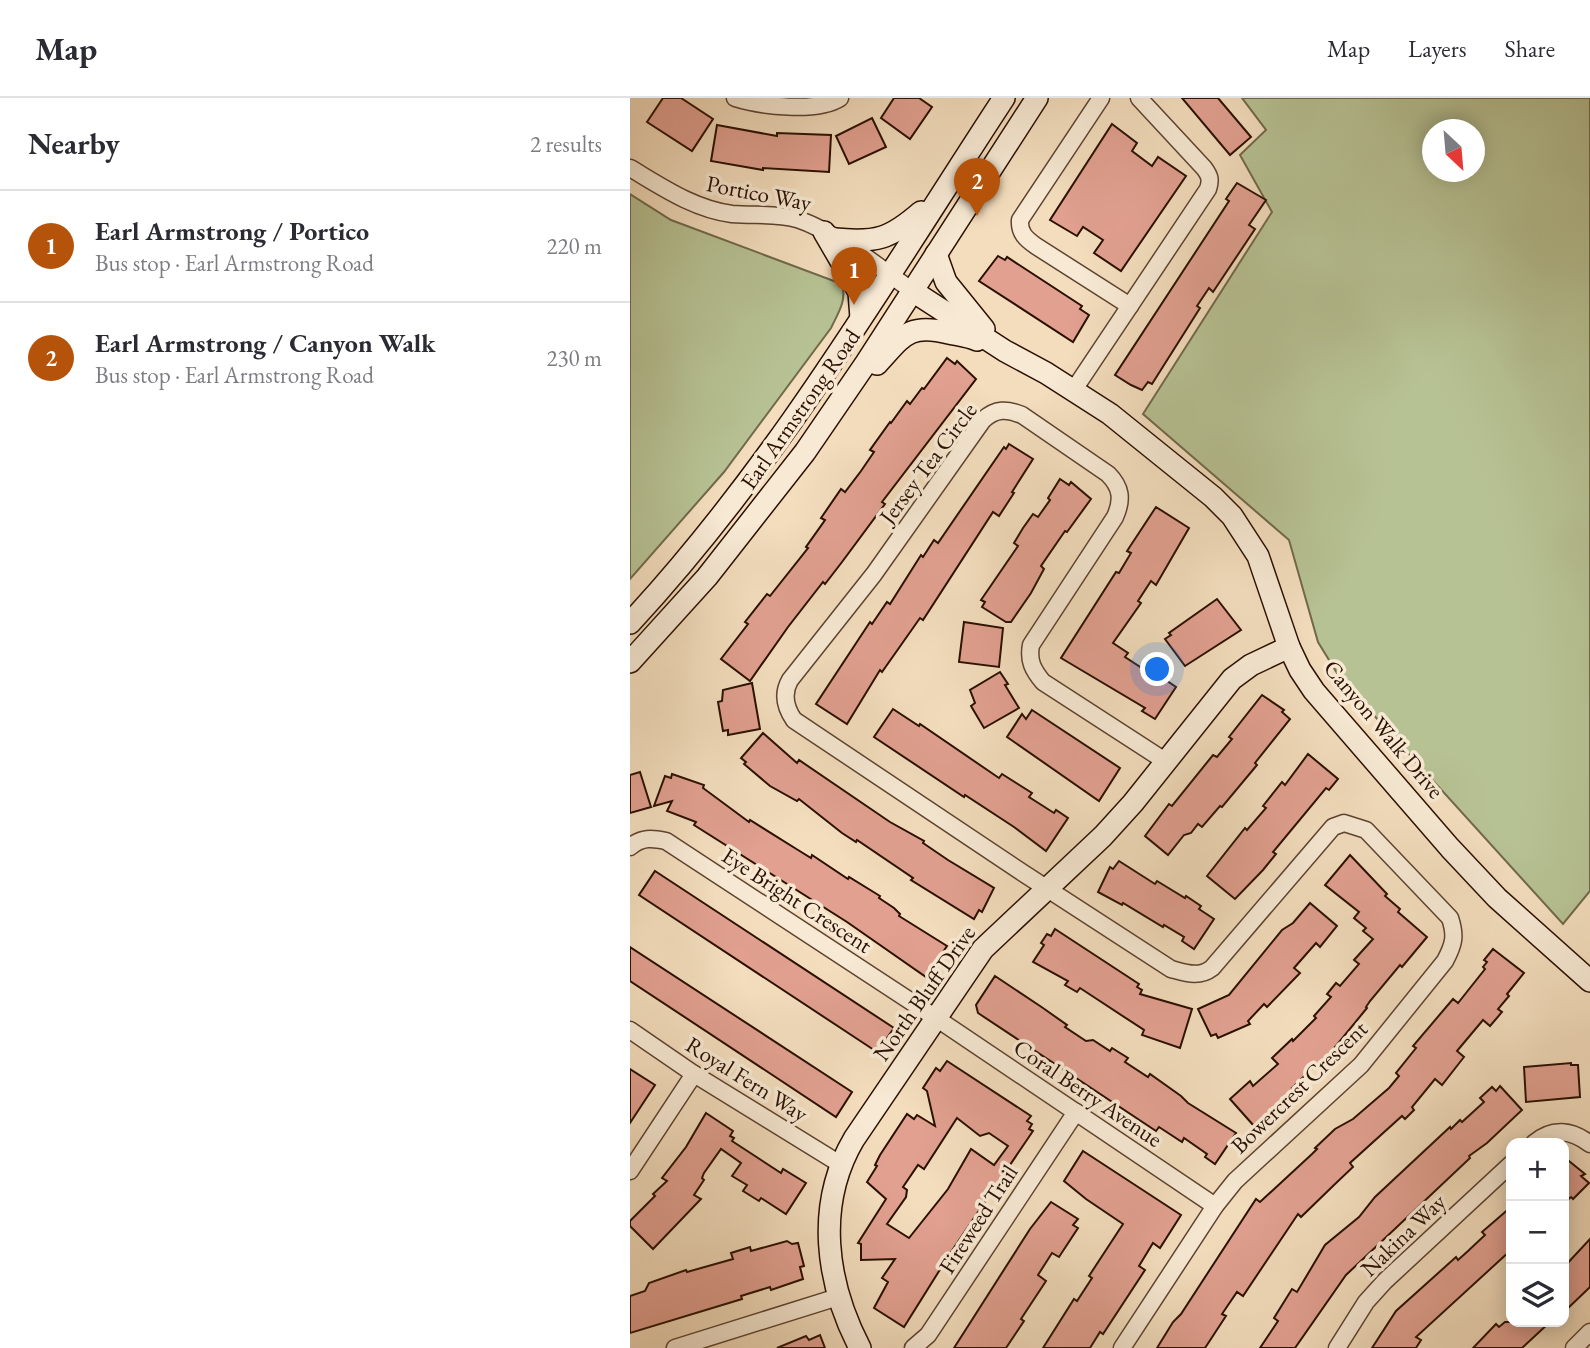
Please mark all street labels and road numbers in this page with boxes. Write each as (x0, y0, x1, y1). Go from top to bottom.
street label: Portico Way (704, 168, 815, 218)
street label: Earl Armstrong Road (733, 323, 867, 495)
street label: Jersey Tea Circle (871, 396, 984, 531)
street label: Canyon Walk Drive (1317, 653, 1451, 805)
street label: Eye Bright Crescent (716, 840, 879, 960)
street label: North Bluff Drive (866, 919, 982, 1067)
street label: Bowercrest Crescent (1224, 1014, 1374, 1160)
street label: Royal Fern Way (680, 1030, 814, 1129)
street label: Coral Berry Avenue (1008, 1032, 1168, 1154)
street label: Fireweed Trail (932, 1158, 1025, 1279)
street label: Nakina Way (1354, 1186, 1453, 1283)

